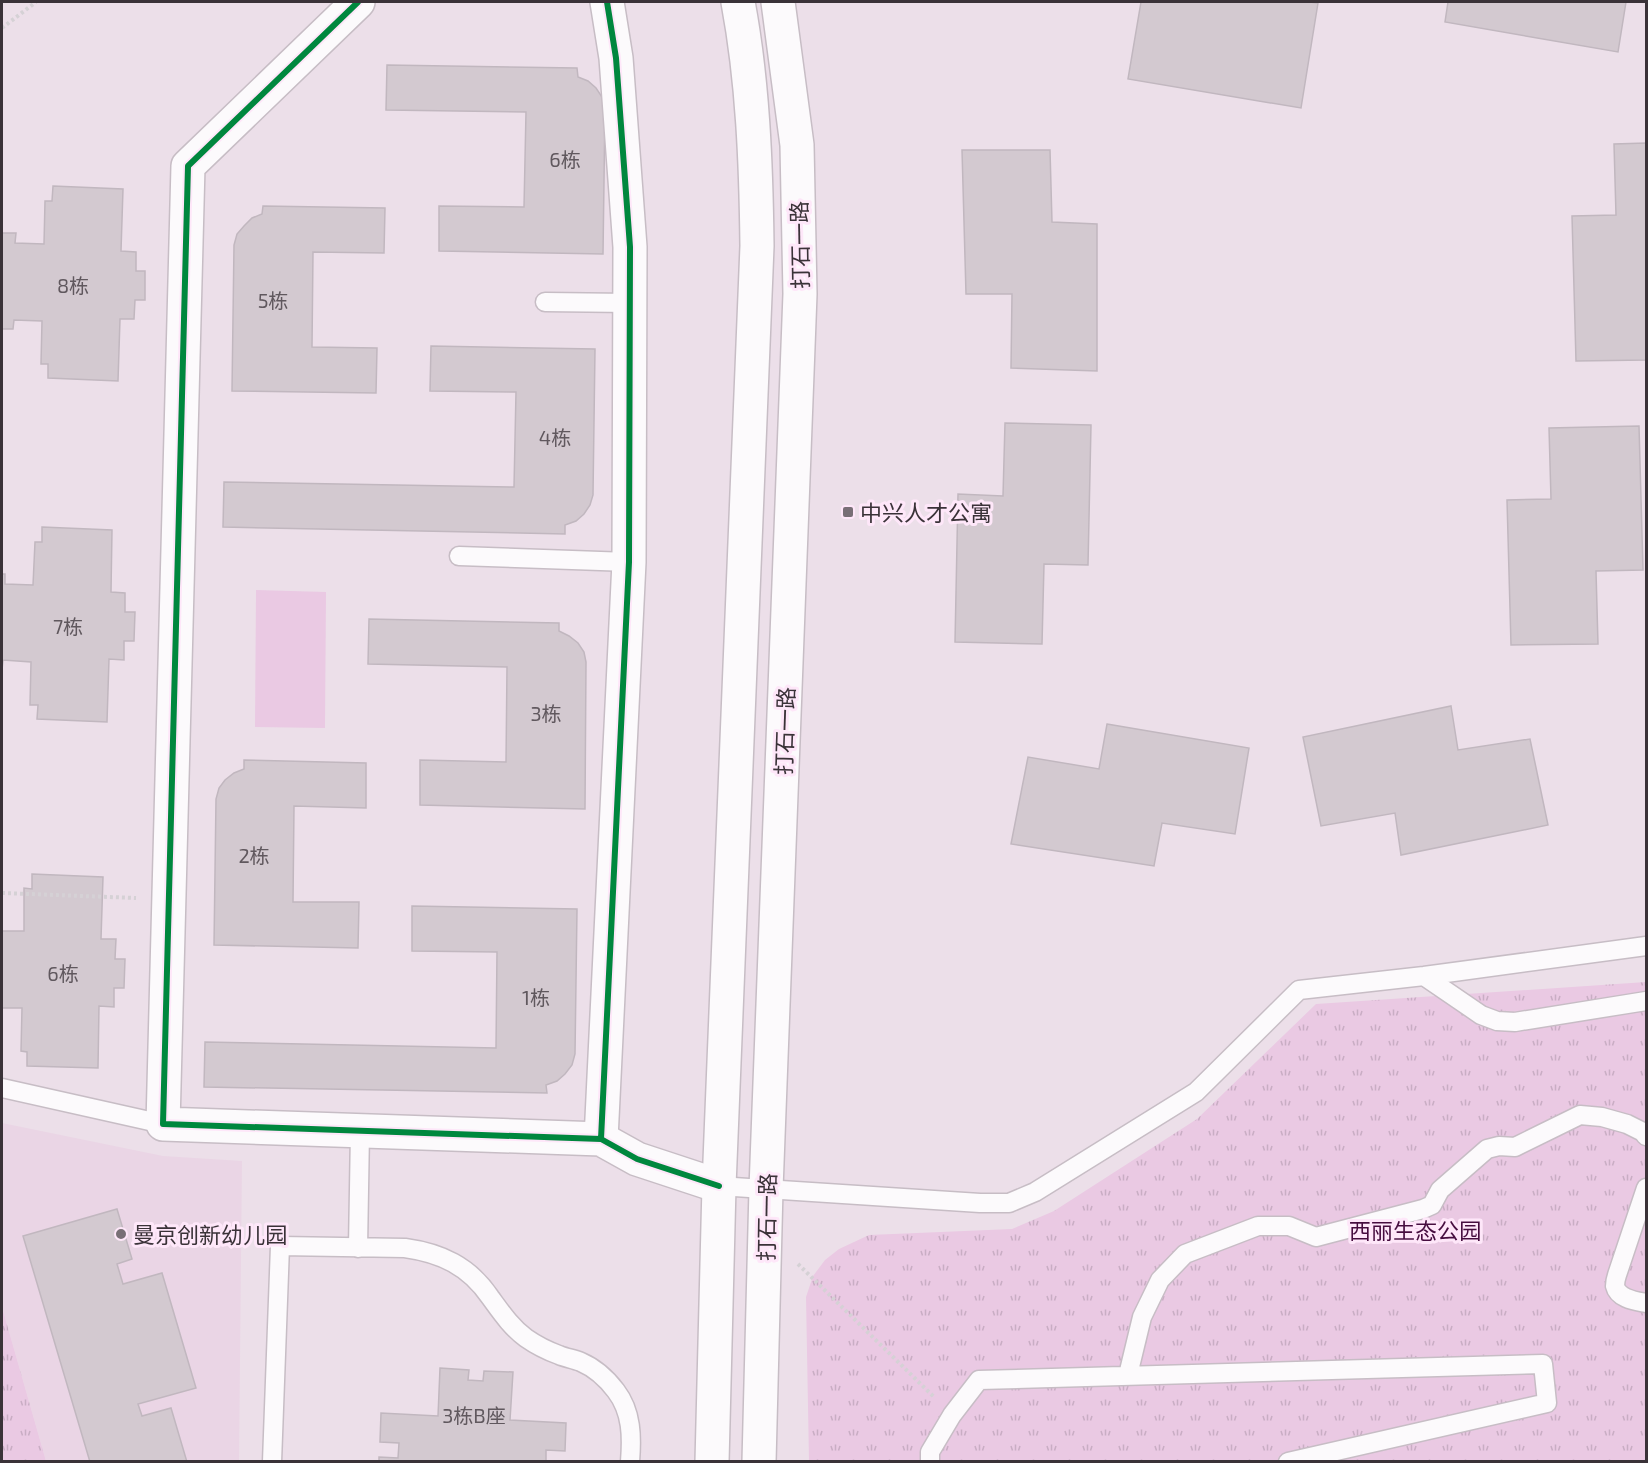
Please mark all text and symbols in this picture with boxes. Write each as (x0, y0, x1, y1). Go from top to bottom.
house number: 6栋 (549, 147, 581, 171)
street label: 打石一路 (785, 201, 813, 289)
house number: 8栋 (57, 273, 89, 297)
house number: 5栋 (258, 288, 288, 312)
house number: 4栋 (539, 425, 571, 449)
place label: 中兴人才公寓 (860, 499, 992, 525)
marker: 中兴人才公寓 (841, 505, 855, 519)
house number: 7栋 (53, 614, 83, 638)
street label: 打石一路 (769, 687, 799, 775)
house number: 3栋 (530, 701, 562, 725)
house number: 2栋 (238, 843, 270, 867)
house number: 6栋 (47, 961, 79, 985)
house number: 1栋 (522, 985, 550, 1009)
street label: 打石一路 (752, 1173, 780, 1261)
park label: 西丽生态公园 (1349, 1217, 1481, 1243)
place label: 曼京创新幼儿园 (133, 1221, 287, 1247)
marker: 曼京创新幼儿园 (114, 1227, 128, 1241)
house number: 3栋B座 (442, 1403, 506, 1427)

